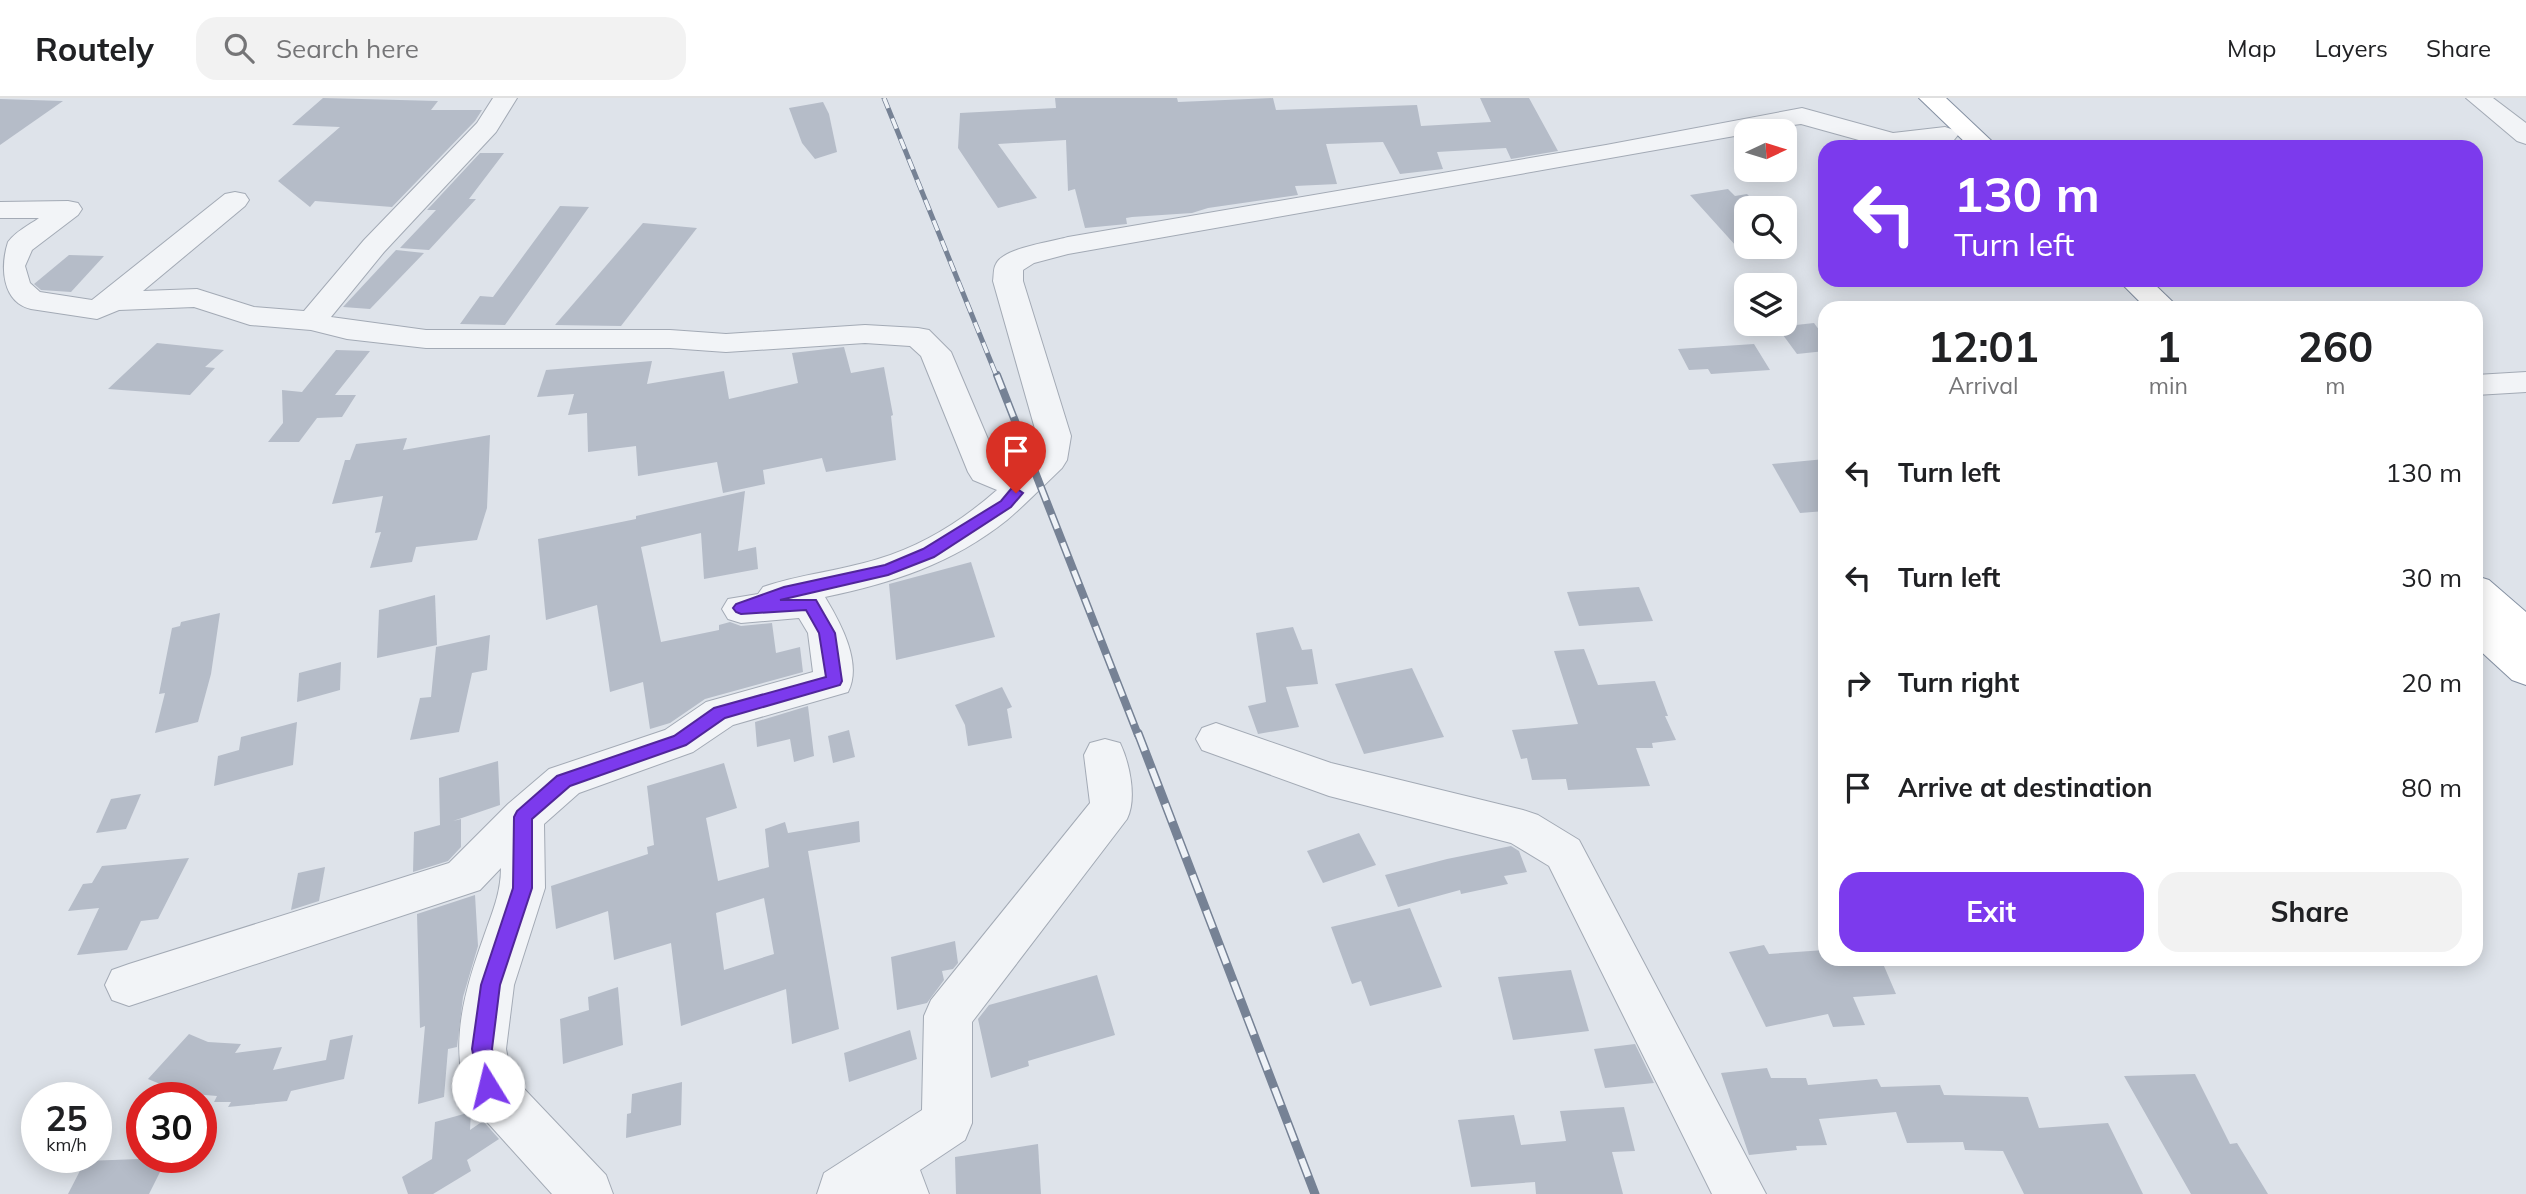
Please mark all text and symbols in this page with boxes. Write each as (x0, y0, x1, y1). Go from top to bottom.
search box (196, 17, 686, 80)
text: Routely (35, 28, 154, 69)
icon: search (220, 29, 258, 67)
text: Search here (276, 32, 419, 65)
text: Map (2227, 33, 2276, 63)
text: Layers (2314, 33, 2388, 63)
text: Share (2426, 33, 2491, 63)
north arrow (1734, 119, 1797, 182)
map controls (1734, 119, 1797, 336)
text: 130 m (1954, 163, 2100, 224)
icon: left (1839, 168, 1930, 259)
button: search (1734, 196, 1797, 259)
text: Turn left (1954, 224, 2074, 264)
button: layers (1734, 273, 1797, 336)
text: 12:01 (1928, 320, 2039, 373)
text: 1 (2156, 320, 2181, 373)
text: 260 (2298, 320, 2373, 373)
text: Arrival (1948, 371, 2019, 400)
text: min (2149, 371, 2188, 400)
text: m (2325, 371, 2346, 400)
pin (986, 421, 1046, 493)
icon: arrive (997, 432, 1035, 470)
icon: left (1839, 454, 1877, 492)
text: Turn left (1898, 456, 2000, 489)
text: 130 m (2386, 456, 2462, 489)
icon: left (1839, 559, 1877, 597)
text: Turn left (1898, 561, 2000, 594)
text: 30 m (2401, 561, 2462, 594)
icon: right (1839, 664, 1877, 702)
text: Turn right (1898, 666, 2019, 699)
text: 20 m (2401, 666, 2462, 699)
icon: arrive (1839, 769, 1877, 807)
text: Arrive at destination (1898, 771, 2153, 804)
text: 80 m (2401, 771, 2462, 804)
button: Exit (1839, 872, 2144, 952)
button: Share (2158, 872, 2462, 952)
position arrow (451, 1049, 525, 1123)
speed limit sign: 30 (126, 1082, 217, 1173)
text: 25 (45, 1096, 88, 1140)
text: km/h (46, 1133, 87, 1156)

